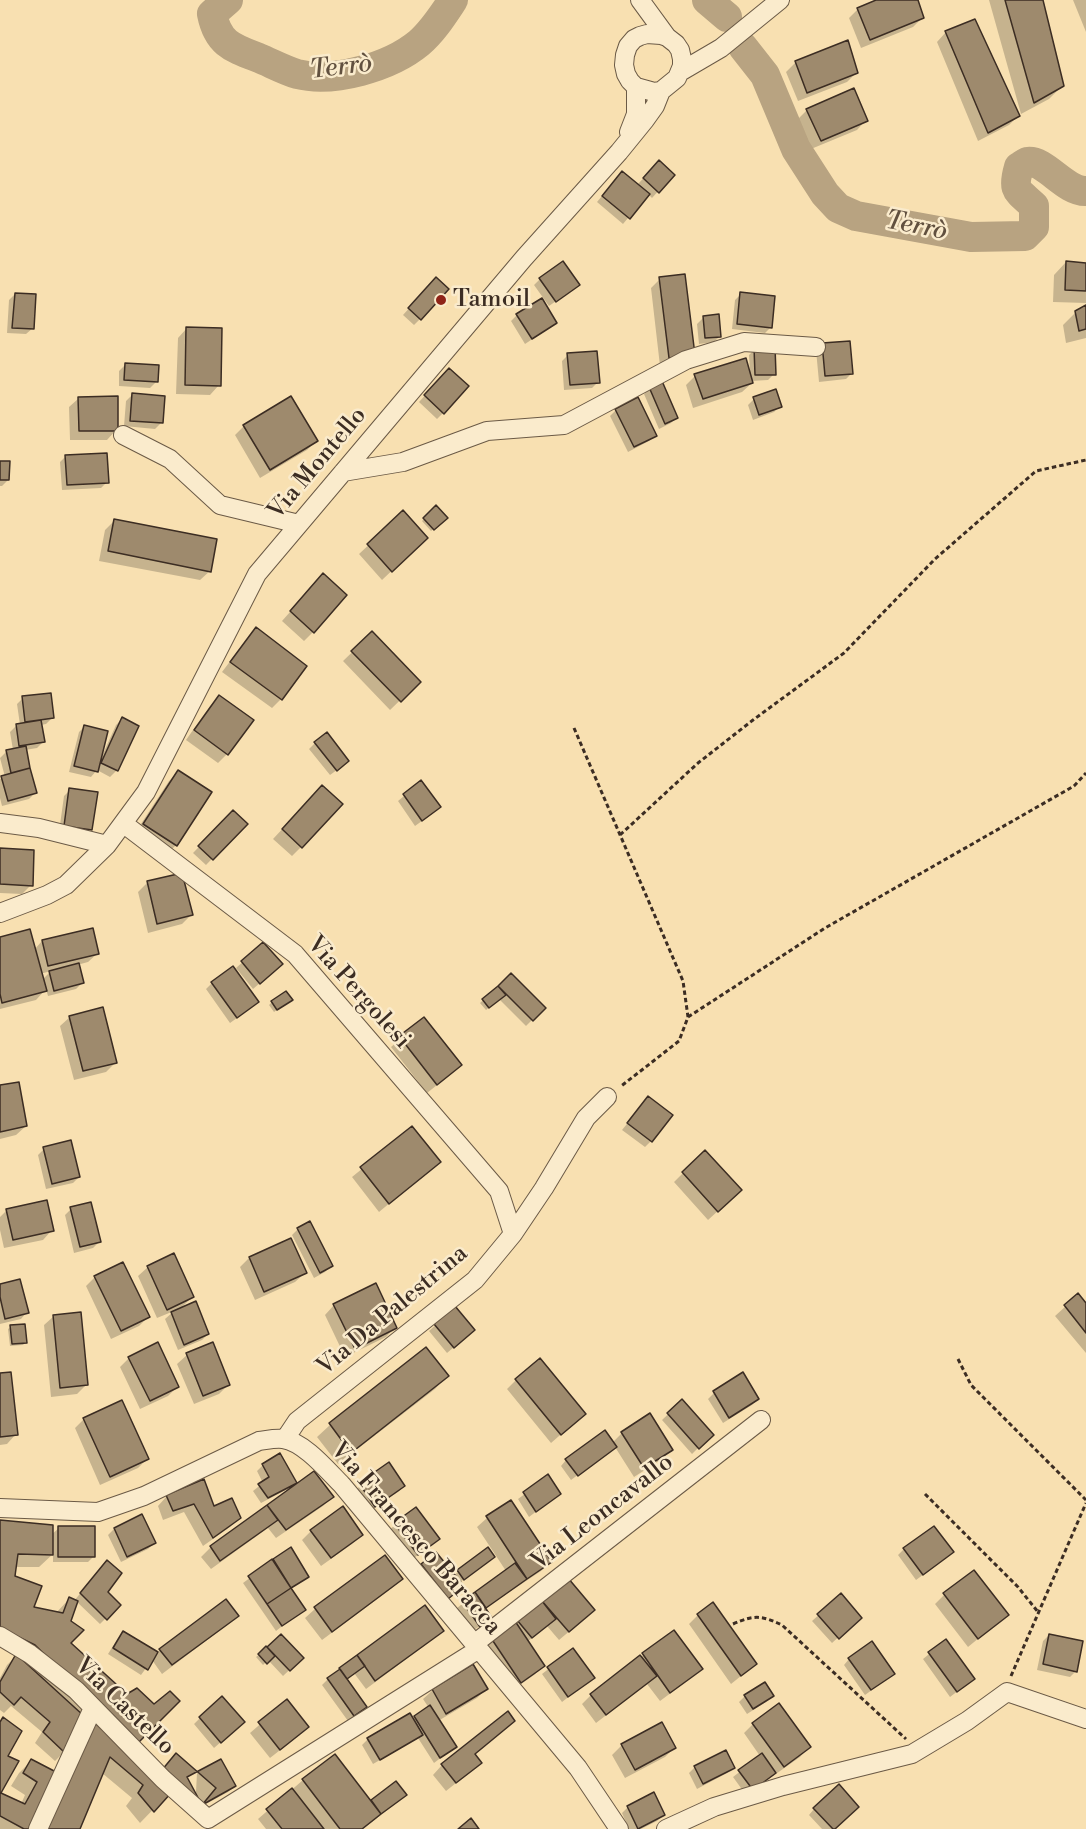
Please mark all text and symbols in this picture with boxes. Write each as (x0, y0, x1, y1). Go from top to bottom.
water label: Terrò (308, 49, 374, 87)
water label: Terrò (882, 206, 950, 248)
place label: Tamoil (453, 286, 530, 314)
marker: Tamoil (434, 293, 448, 307)
street label: Via Montello (263, 402, 373, 526)
street label: Via Pergolesi (300, 931, 416, 1055)
street label: Via Da Palestrina (312, 1240, 474, 1382)
street label: Via Francesco Baracca (323, 1437, 507, 1641)
street label: Via Leoncavallo (526, 1449, 680, 1577)
street label: Via Castello (68, 1652, 180, 1762)

